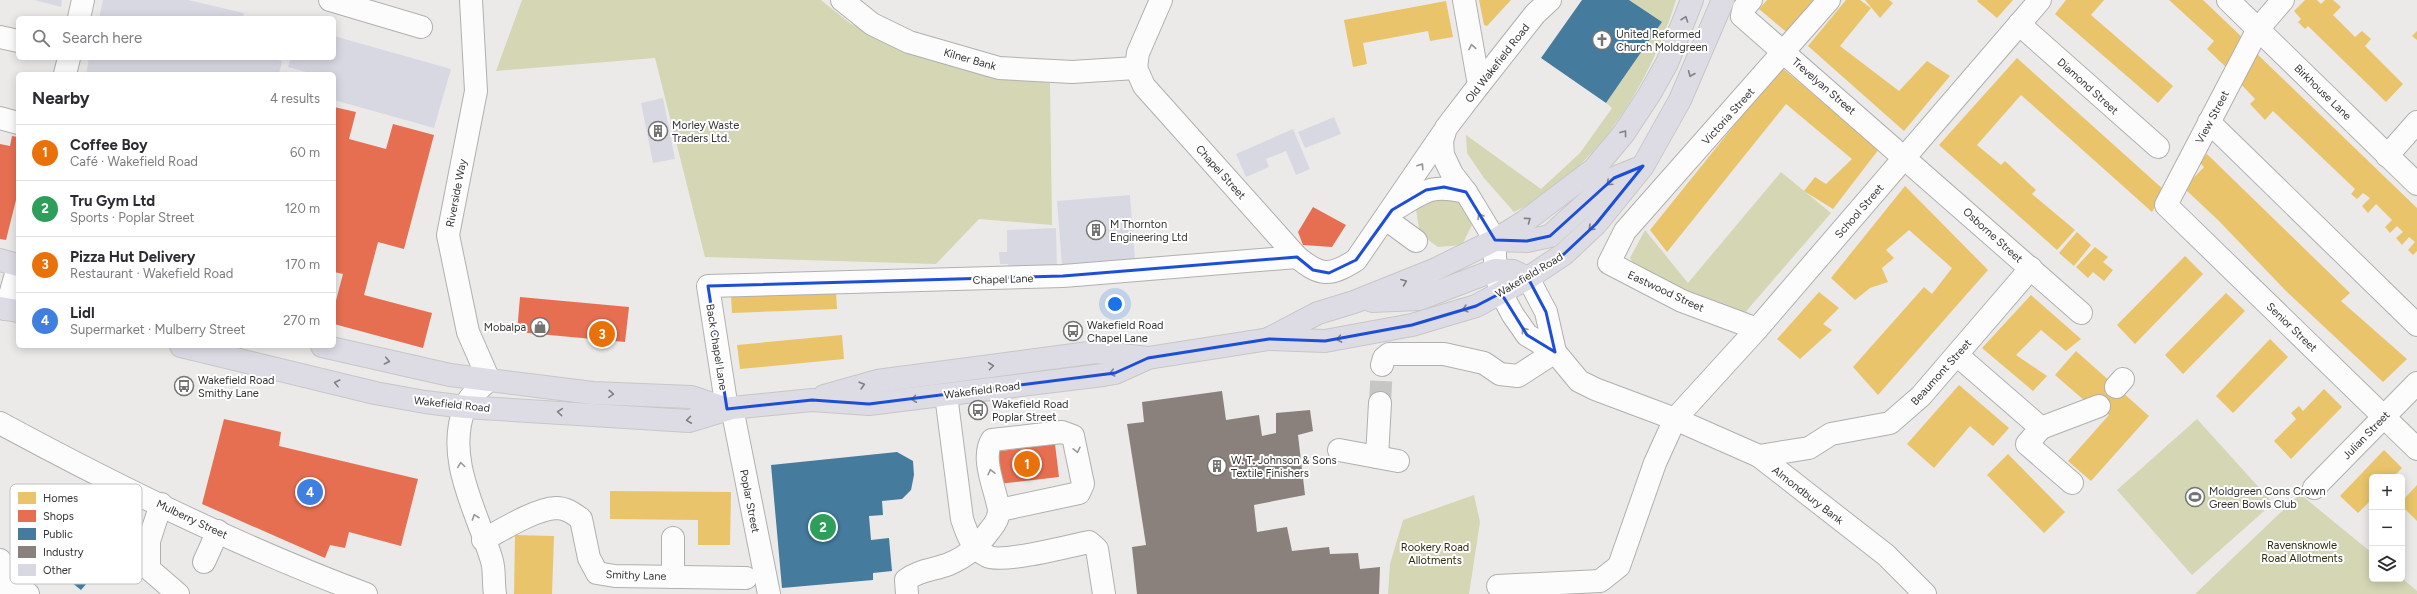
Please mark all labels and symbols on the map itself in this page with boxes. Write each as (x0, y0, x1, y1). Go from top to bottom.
one-way arrow (1680, 15, 1689, 22)
street label: Old Wakefield Road (1463, 21, 1532, 105)
place label: United Reformed Church Moldgreen (1616, 28, 1708, 54)
church icon: United Reformed Church Moldgreen (1591, 29, 1613, 51)
one-way arrow (1468, 43, 1477, 50)
street label: Kilner Bank (942, 46, 998, 73)
street label: Trevelyan Street (1789, 55, 1858, 118)
street label: Diamond Street (2054, 56, 2121, 117)
street label: Birkhouse Lane (2291, 62, 2354, 123)
one-way arrow (1688, 70, 1696, 78)
street label: Victoria Street (1699, 85, 1757, 147)
street label: View Street (2193, 88, 2232, 146)
place label: Morley Waste Traders Ltd. (672, 119, 739, 145)
building icon: Morley Waste Traders Ltd. (647, 120, 669, 142)
one-way arrow (1619, 130, 1627, 137)
street label: Chapel Street (1193, 143, 1248, 202)
street label: Riverside Way (444, 158, 469, 228)
one-way arrow (1417, 163, 1424, 170)
one-way arrow (1606, 179, 1614, 186)
street label: School Street (1832, 182, 1886, 241)
street label: Osborne Street (1960, 205, 2025, 266)
one-way arrow (1478, 213, 1485, 220)
one-way arrow (1523, 217, 1530, 224)
place label: M Thornton Engineering Ltd (1110, 218, 1188, 244)
building icon: M Thornton Engineering Ltd (1085, 219, 1107, 241)
one-way arrow (1588, 224, 1596, 231)
street label: Wakefield Road (1493, 250, 1565, 301)
street label: Eastwood Street (1626, 268, 1706, 315)
street label: Chapel Lane (972, 272, 1034, 287)
one-way arrow (1400, 279, 1407, 287)
your location (1105, 294, 1125, 314)
street label: Senior Street (2264, 300, 2320, 355)
street label: Back Chapel Lane (703, 303, 730, 391)
one-way arrow (1462, 304, 1469, 313)
shop icon: Mobalpa (529, 316, 551, 338)
pin: 3 (589, 319, 615, 349)
place label: Wakefield Road Chapel Lane (1087, 319, 1163, 345)
bus stop icon: Wakefield Road Chapel Lane (1062, 320, 1084, 342)
place label: Mobalpa (484, 321, 526, 334)
one-way arrow (1522, 328, 1529, 335)
one-way arrow (1336, 334, 1342, 342)
street label: Beaumont Street (1908, 337, 1974, 408)
one-way arrow (384, 357, 390, 365)
one-way arrow (988, 362, 994, 371)
one-way arrow (1109, 368, 1116, 376)
place label: Wakefield Road Smithy Lane (198, 374, 274, 400)
bus stop icon: Wakefield Road Smithy Lane (173, 375, 195, 397)
street label: Wakefield Road (943, 379, 1021, 402)
one-way arrow (334, 380, 340, 388)
one-way arrow (859, 381, 866, 390)
one-way arrow (608, 389, 614, 398)
street label: Wakefield Road (413, 394, 491, 415)
one-way arrow (911, 394, 917, 403)
place label: Wakefield Road Poplar Street (992, 398, 1068, 424)
bus stop icon: Wakefield Road Poplar Street (967, 399, 989, 421)
one-way arrow (557, 408, 563, 417)
street label: Julian Street (2340, 409, 2393, 462)
one-way arrow (686, 415, 693, 424)
one-way arrow (1072, 447, 1080, 454)
pin: 1 (1014, 449, 1040, 479)
place label: W. T. Johnson & Sons Textile Finishers (1231, 454, 1337, 480)
building icon: W. T. Johnson & Sons Textile Finishers (1206, 455, 1228, 477)
one-way arrow (457, 462, 466, 468)
street label: Almondbury Bank (1769, 464, 1846, 528)
street label: Poplar Street (737, 468, 762, 534)
one-way arrow (987, 469, 995, 475)
pin: 4 (297, 477, 323, 507)
legend (10, 484, 142, 584)
place label: Moldgreen Cons Crown Green Bowls Club (2209, 485, 2326, 511)
sports icon: Moldgreen Cons Crown Green Bowls Club (2184, 486, 2206, 508)
text: Homes (43, 492, 78, 505)
street label: Mulberry Street (154, 497, 229, 542)
text: Shops (43, 510, 74, 523)
pin: 2 (810, 512, 836, 542)
one-way arrow (471, 514, 480, 521)
text: Public (43, 528, 73, 541)
park label: Ravensknowle Road Allotments (2261, 539, 2343, 565)
park label: Rookery Road Allotments (1401, 541, 1469, 567)
text: Industry (43, 546, 84, 559)
text: Other (43, 564, 72, 577)
street label: Smithy Lane (605, 568, 667, 583)

